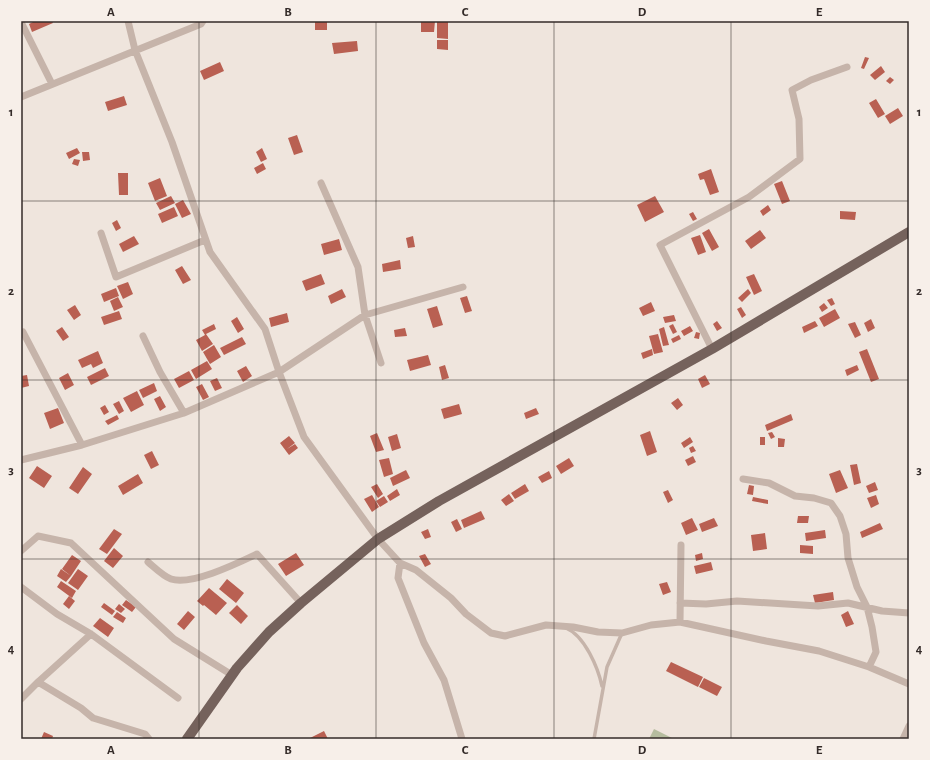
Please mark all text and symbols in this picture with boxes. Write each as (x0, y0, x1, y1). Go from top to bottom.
text: A (107, 6, 115, 19)
text: B (284, 6, 292, 19)
text: C (462, 6, 469, 19)
text: D (638, 6, 647, 19)
text: E (816, 6, 823, 19)
text: 1 (9, 106, 13, 119)
text: 1 (917, 106, 921, 119)
text: 2 (8, 285, 14, 298)
text: 2 (916, 285, 922, 298)
text: 3 (8, 464, 14, 477)
text: 3 (916, 464, 922, 477)
text: 4 (8, 643, 15, 656)
text: 4 (916, 643, 923, 656)
text: A (107, 744, 115, 757)
text: B (284, 744, 292, 757)
text: C (462, 744, 469, 757)
text: D (638, 744, 647, 757)
text: E (816, 744, 823, 757)

